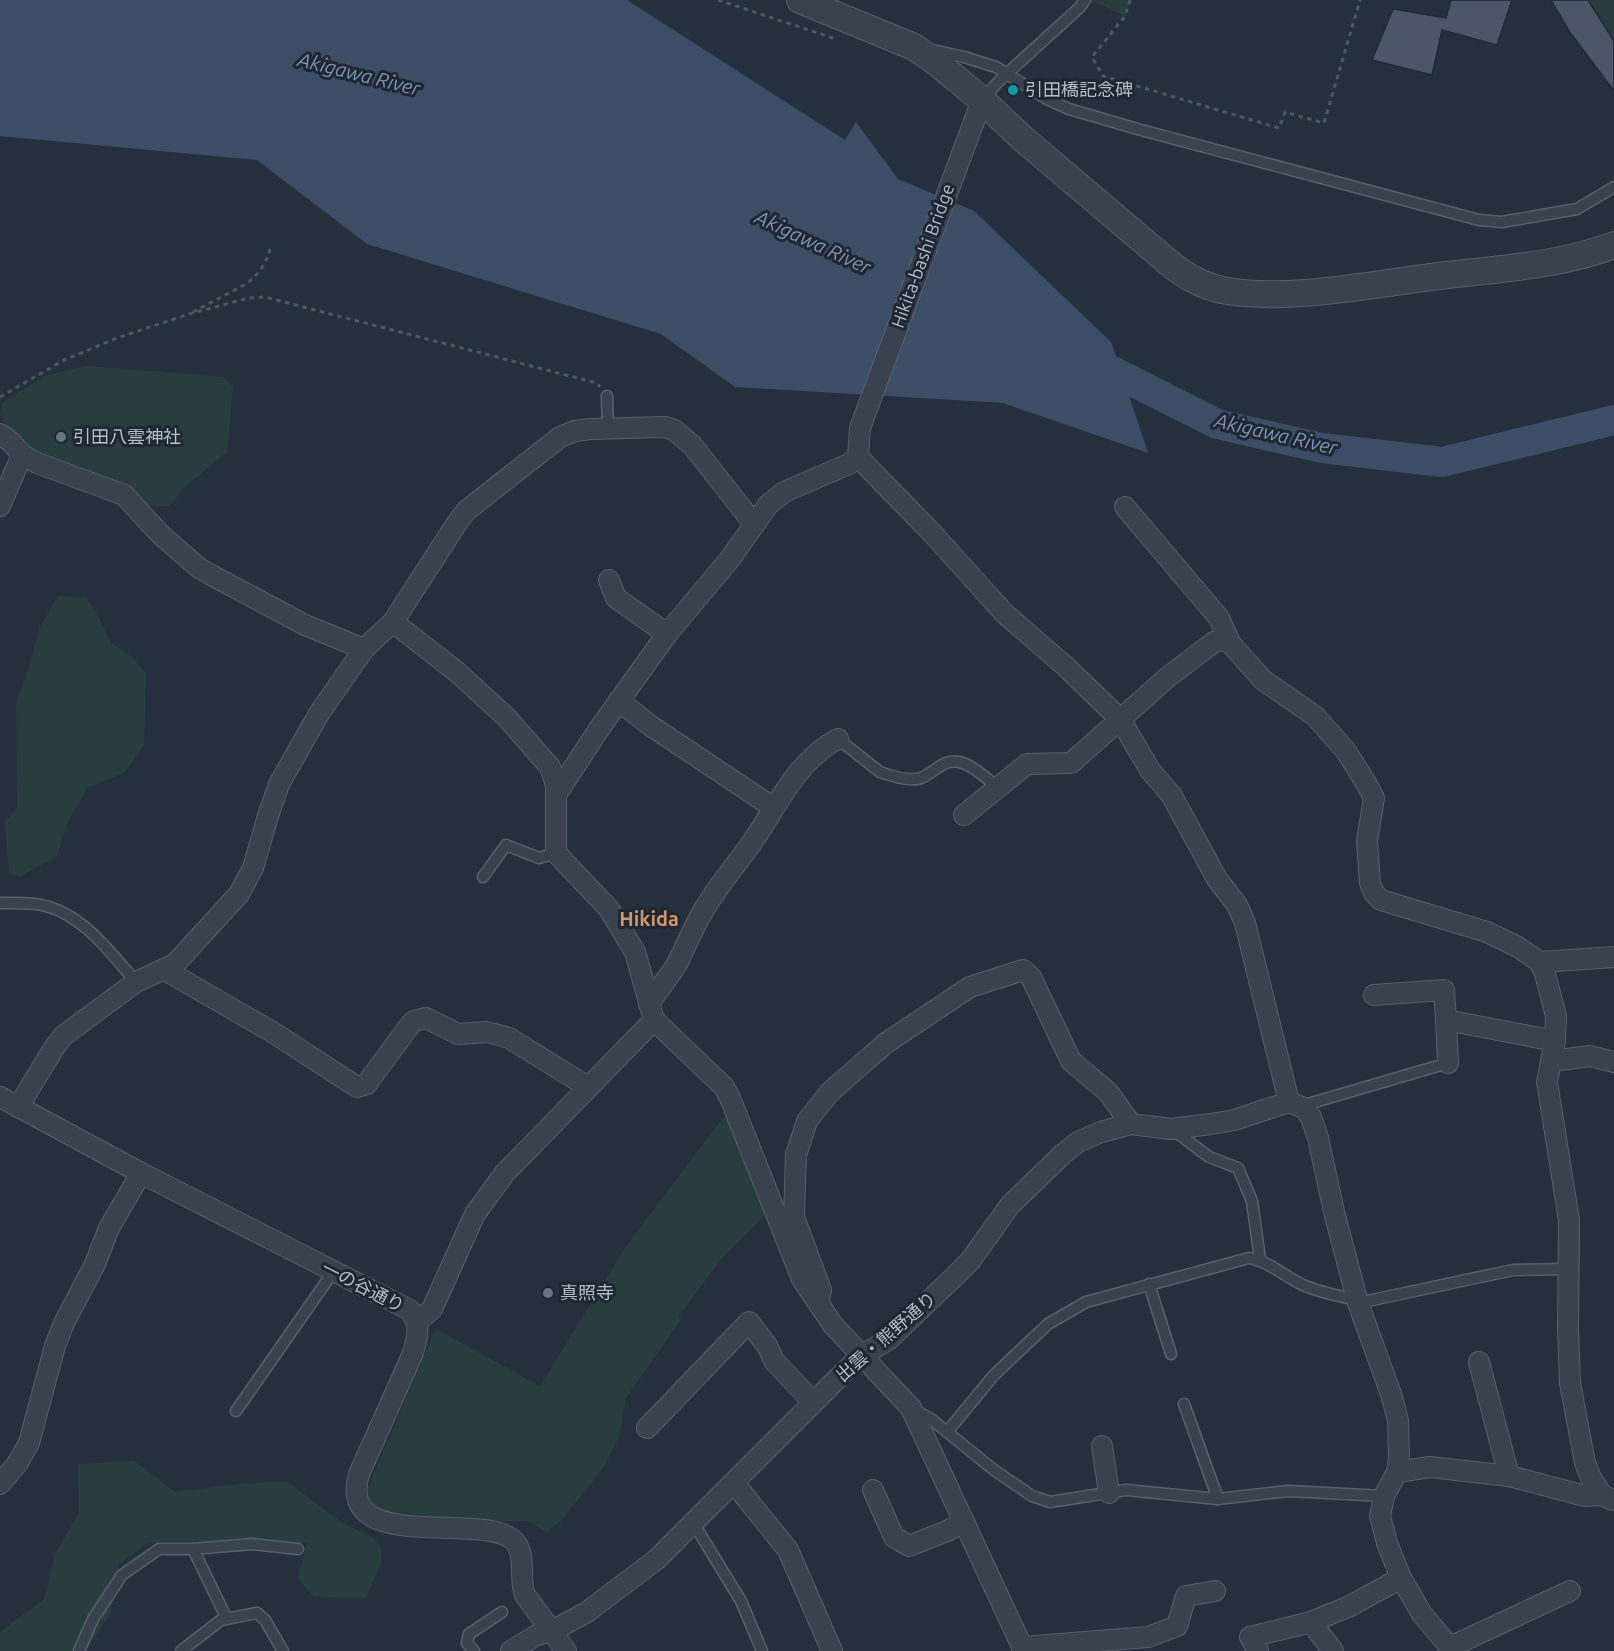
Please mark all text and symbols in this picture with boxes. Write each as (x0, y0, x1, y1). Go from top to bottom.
water label: Akigawa River (295, 47, 424, 100)
place label: 引田橋記念碑 (1025, 79, 1133, 99)
marker: 引田橋記念碑 (1006, 83, 1020, 97)
street label: Hikita-bashi Bridge (887, 181, 957, 330)
water label: Akigawa River (751, 204, 876, 279)
water label: Akigawa River (1212, 408, 1341, 459)
place label: 引田八雲神社 (73, 426, 181, 446)
marker: 引田八雲神社 (54, 430, 68, 444)
district label: Hikida (619, 907, 679, 930)
street label: 一の谷通り (319, 1257, 408, 1315)
place label: 真照寺 (560, 1282, 614, 1302)
marker: 真照寺 (541, 1286, 555, 1300)
street label: 出雲・熊野通り (831, 1287, 939, 1385)

